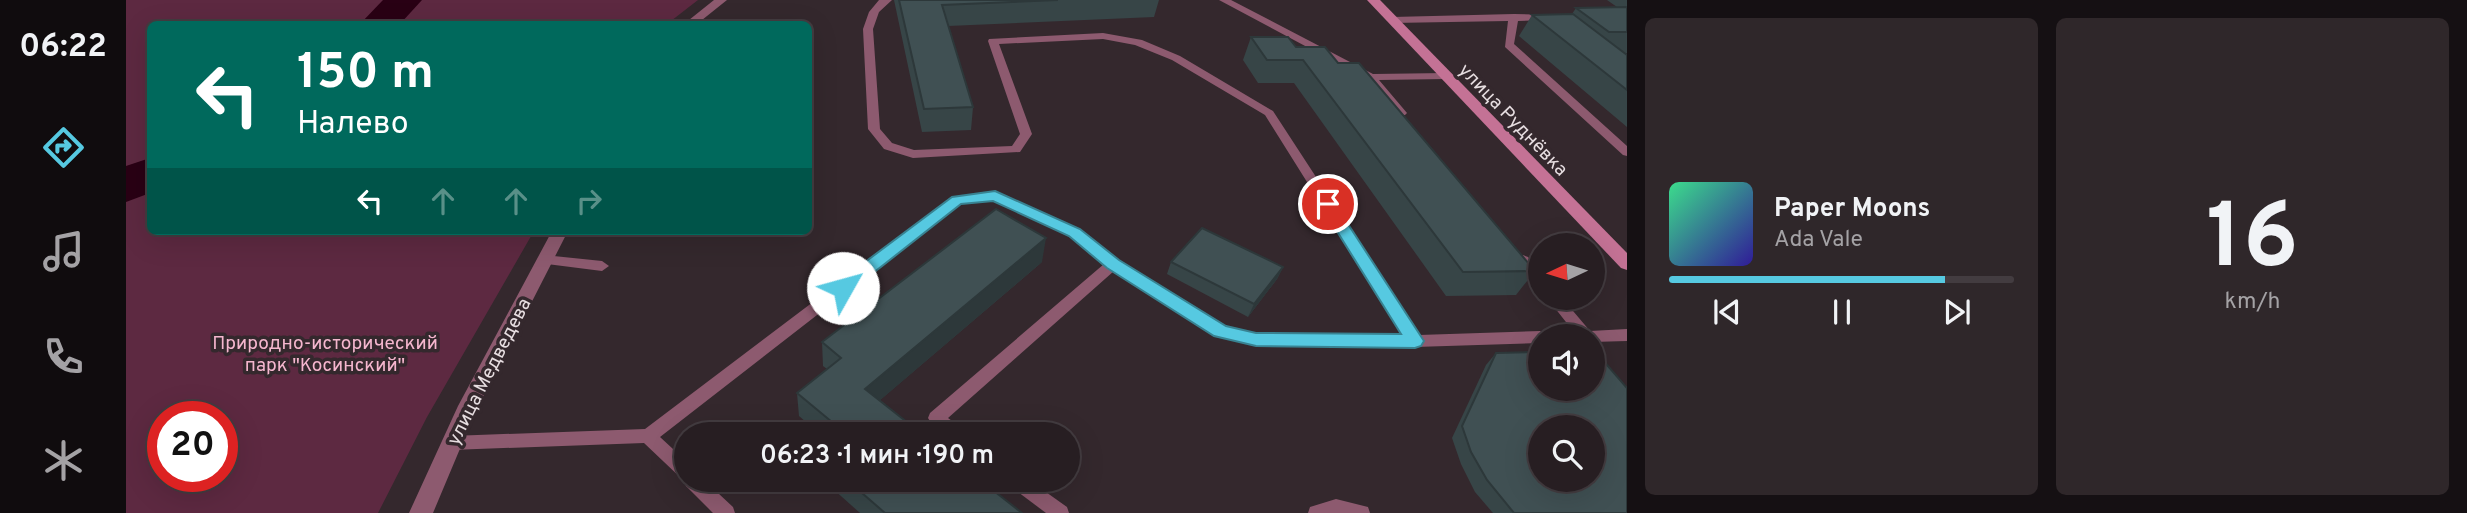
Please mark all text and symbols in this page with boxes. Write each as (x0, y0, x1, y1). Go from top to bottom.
text: 06:22 (19, 28, 107, 68)
text: 150 m (297, 44, 434, 106)
icon: left (182, 49, 273, 140)
street label: улица Руднёвка (1453, 59, 1572, 182)
text: Налево (297, 105, 409, 145)
icon: directions (39, 123, 88, 172)
pin (1298, 174, 1358, 234)
icon: left (351, 182, 389, 220)
icon: ahead (424, 182, 462, 220)
icon: ahead (497, 182, 535, 220)
icon: right (570, 182, 608, 220)
icon: arrive (1309, 185, 1347, 223)
text: 16 (2206, 185, 2299, 300)
text: Paper Moons (1774, 193, 1930, 226)
text: Ada Vale (1774, 226, 1863, 255)
icon: music (39, 227, 88, 276)
north arrow (1528, 233, 1605, 310)
map controls (1528, 233, 1605, 492)
position arrow (806, 251, 880, 325)
text: km/h (2225, 288, 2280, 317)
icon: previous (1708, 293, 1746, 331)
icon: pause (1823, 293, 1861, 331)
icon: next (1938, 293, 1976, 331)
street label: улица Медведева (442, 294, 537, 450)
button: sound (1528, 324, 1605, 401)
icon: phone (39, 332, 88, 381)
park label: Природно-исторический парк "Косинский" (212, 332, 438, 378)
speed limit sign: 20 (147, 401, 238, 492)
button: search (1528, 415, 1605, 492)
icon: climate (39, 436, 88, 485)
text: 06:23 · 1 мин · 190 m (760, 440, 994, 473)

